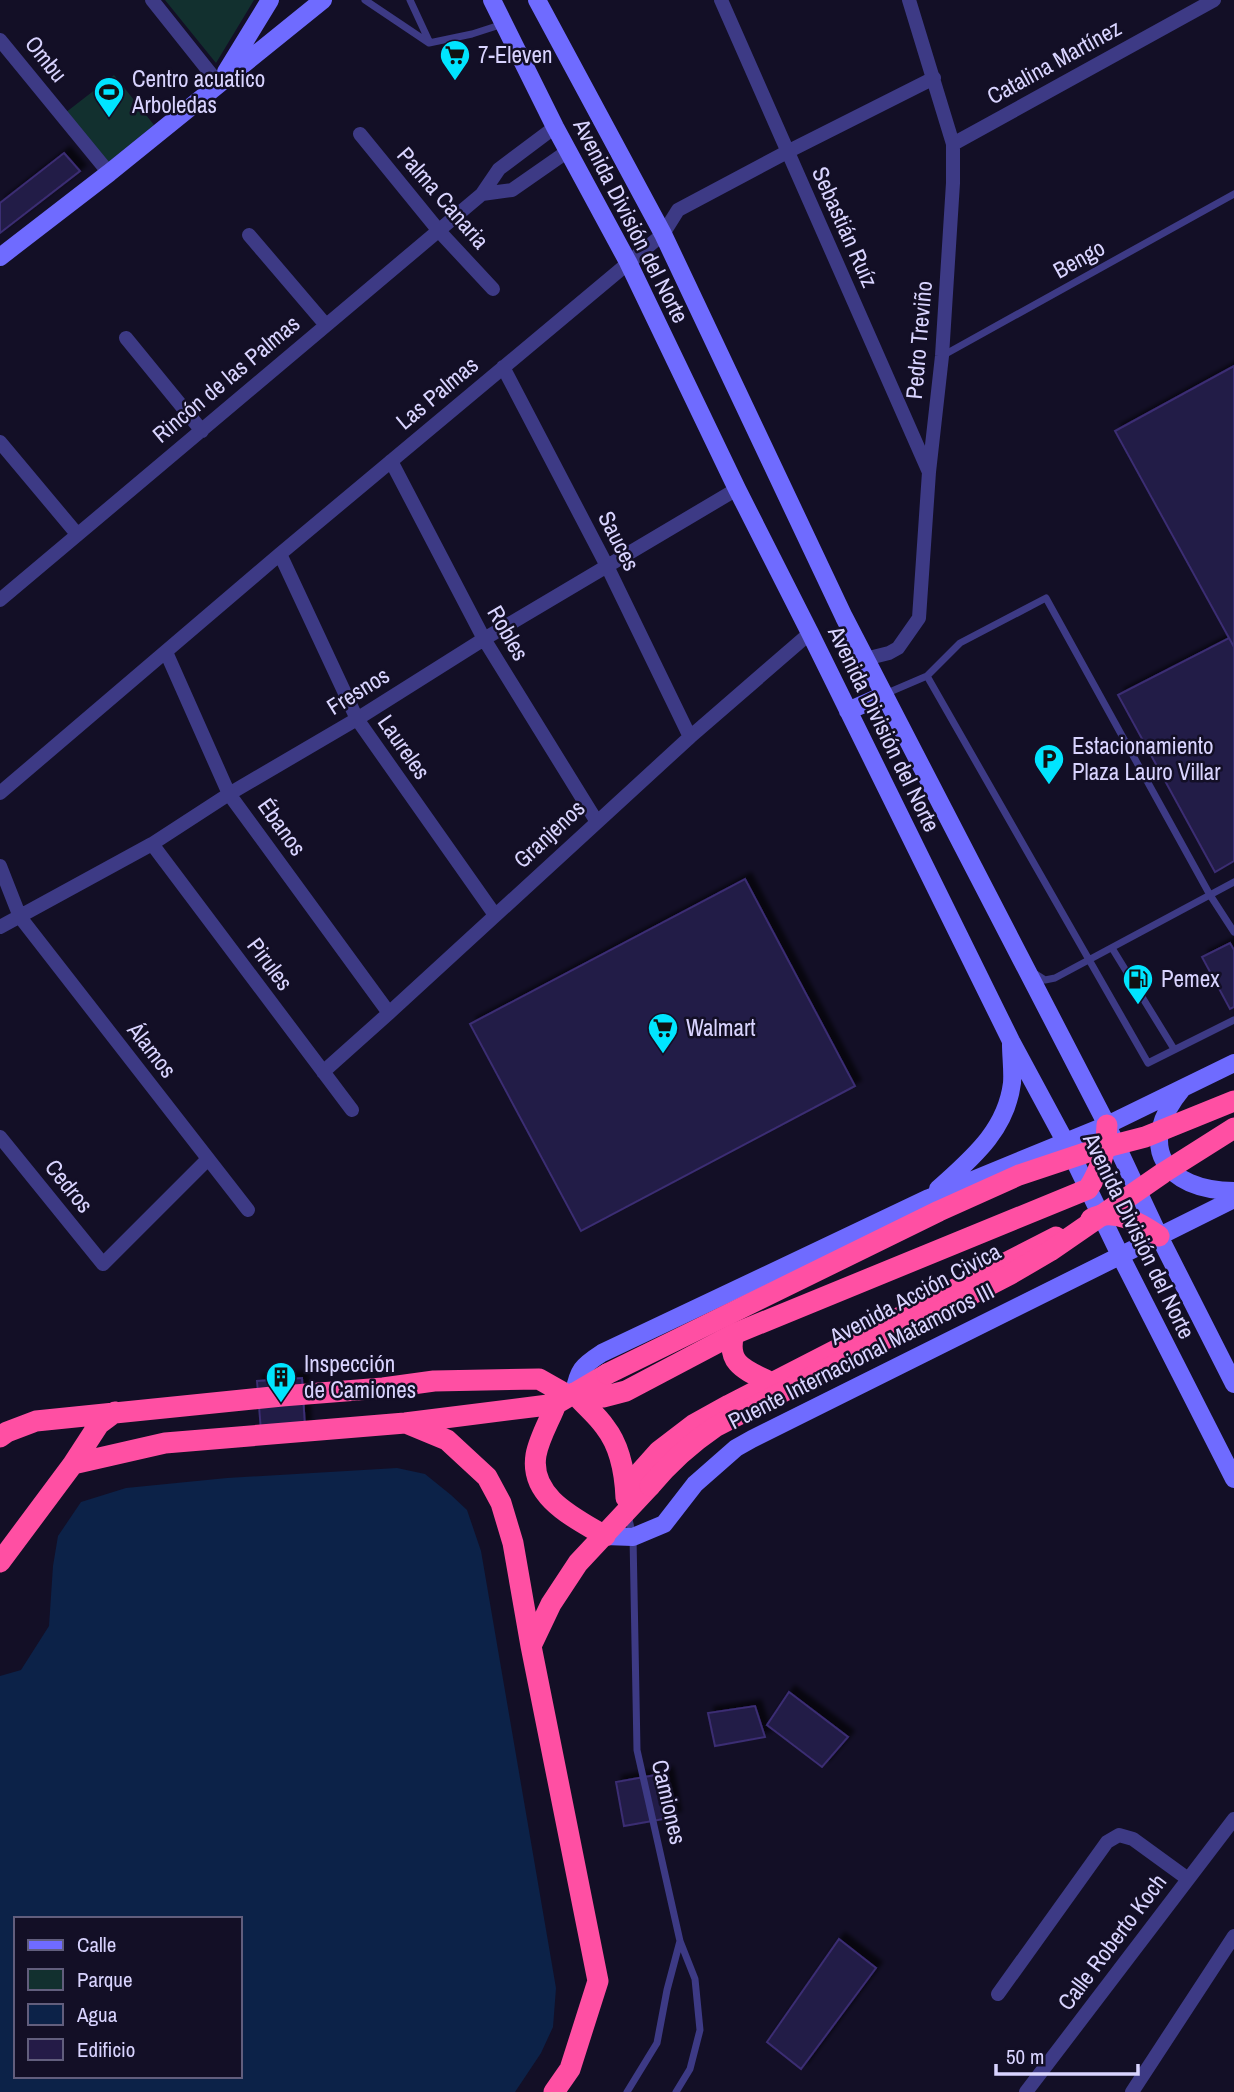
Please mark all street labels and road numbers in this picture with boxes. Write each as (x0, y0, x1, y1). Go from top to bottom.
street label: Catalina Martínez (981, 12, 1126, 111)
street label: Ombu (18, 29, 75, 88)
street label: Avenida División del Norte (566, 113, 696, 328)
street label: Palma Canaria (390, 140, 497, 256)
street label: Sebastián Ruíz (805, 162, 886, 292)
street label: Bengo (1047, 232, 1110, 285)
street label: Pedro Treviño (898, 280, 939, 400)
street label: Rincón de las Palmas (145, 308, 306, 449)
street label: Las Palmas (389, 349, 484, 436)
street label: Sauces (591, 506, 648, 576)
street label: Robles (480, 600, 537, 666)
street label: Avenida División del Norte (821, 620, 948, 837)
street label: Fresnos (321, 659, 395, 722)
street label: Laureles (371, 708, 438, 785)
street label: Ébanos (251, 792, 314, 862)
street label: Granjenos (506, 793, 591, 875)
street label: Pirules (240, 931, 300, 996)
street label: Álamos (120, 1015, 184, 1084)
street label: Avenida División del Norte (1076, 1127, 1203, 1344)
street label: Cedros (38, 1152, 101, 1219)
street label: Avenida Acción Civica (823, 1235, 1006, 1352)
street label: Puente Internacional Matamoros III (722, 1275, 999, 1436)
street label: Camiones (645, 1757, 694, 1847)
street label: Calle Roberto Koch (1050, 1867, 1173, 2016)

